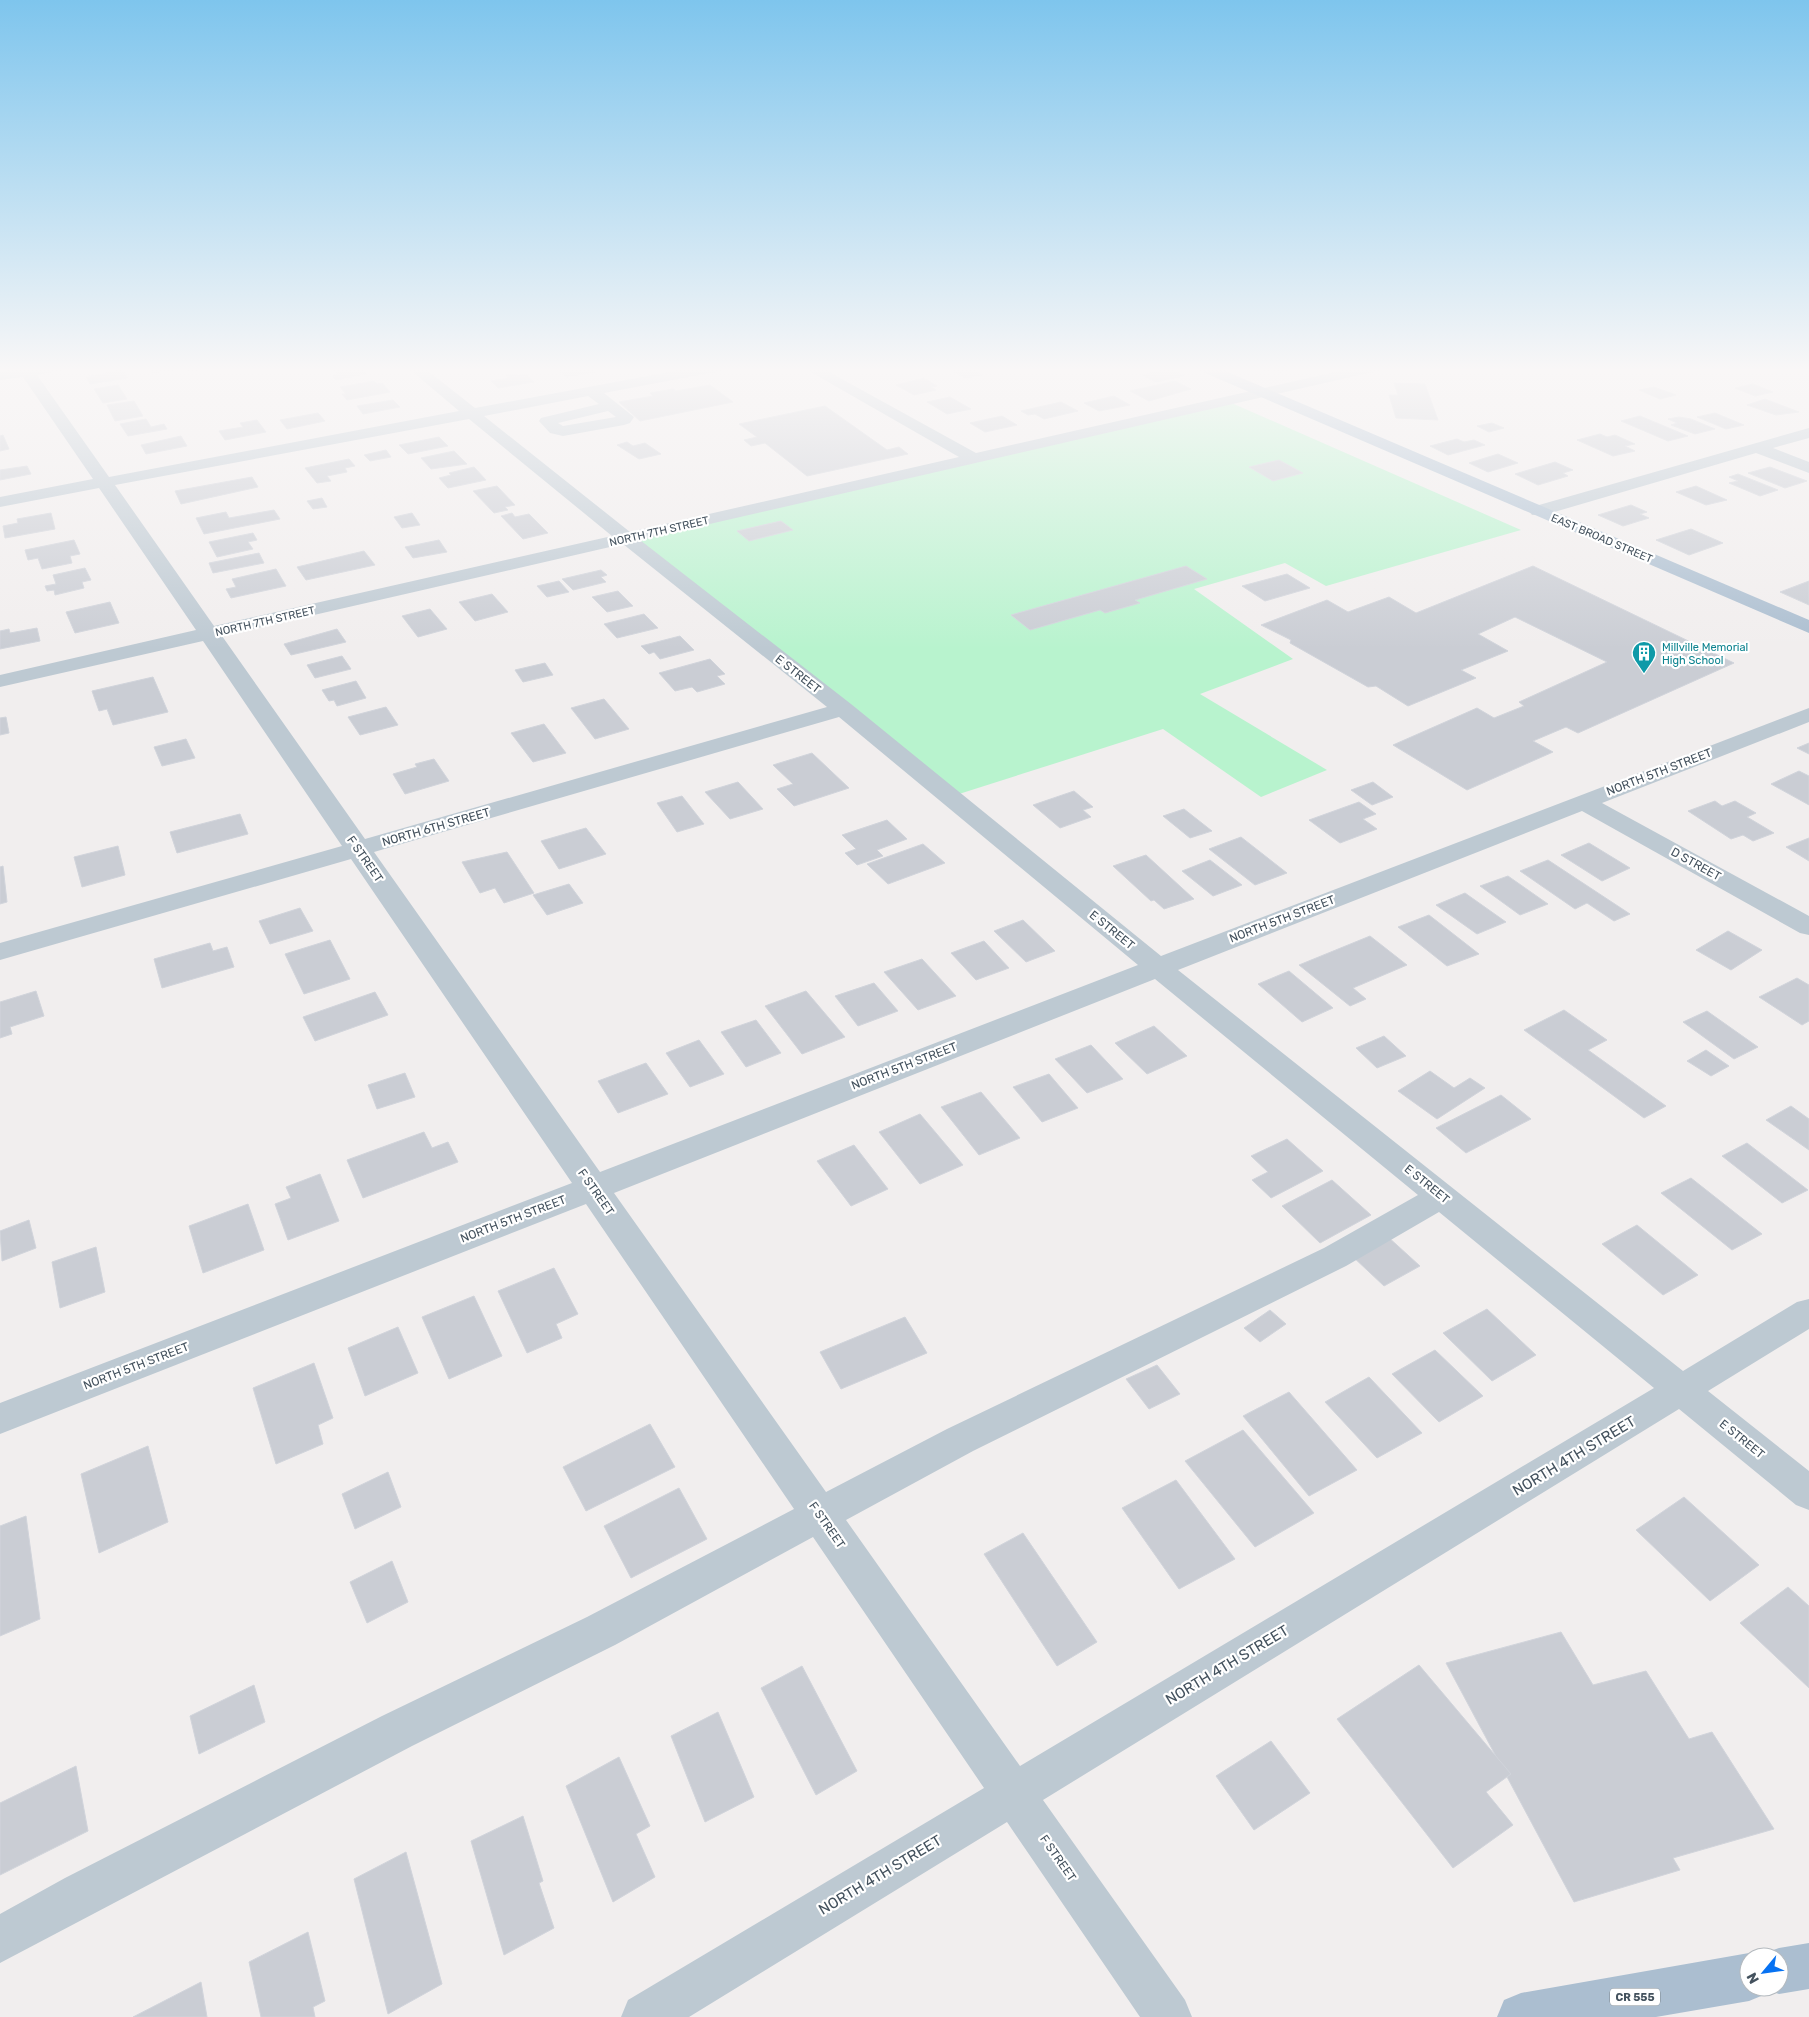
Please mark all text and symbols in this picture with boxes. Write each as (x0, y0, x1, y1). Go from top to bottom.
street label: EAST BROAD STREET (1549, 511, 1655, 566)
street label: NORTH 7TH STREET (608, 514, 711, 549)
street label: NORTH 7TH STREET (214, 604, 317, 639)
building icon: Millville Memorial High School (1631, 640, 1657, 674)
place label: Millville Memorial High School (1662, 641, 1748, 667)
street label: E STREET (772, 652, 824, 696)
street label: NORTH 5TH STREET (1604, 745, 1714, 799)
street label: NORTH 6TH STREET (380, 805, 492, 849)
street label: F STREET (344, 833, 386, 885)
street label: D STREET (1669, 845, 1723, 883)
street label: NORTH 5TH STREET (1227, 892, 1337, 946)
street label: E STREET (1087, 908, 1137, 952)
street label: NORTH 5TH STREET (849, 1039, 959, 1093)
street label: E STREET (1402, 1162, 1452, 1206)
street label: F STREET (575, 1166, 617, 1218)
street label: NORTH 5TH STREET (458, 1192, 568, 1246)
street label: NORTH 5TH STREET (81, 1339, 191, 1393)
street label: NORTH 4TH STREET (1509, 1412, 1639, 1500)
street label: E STREET (1717, 1417, 1767, 1461)
street label: F STREET (806, 1499, 848, 1551)
street label: NORTH 4TH STREET (1162, 1621, 1292, 1709)
street label: NORTH 4TH STREET (815, 1831, 945, 1919)
street label: F STREET (1037, 1832, 1079, 1884)
north arrow (1739, 1947, 1789, 1997)
text: N (1743, 1970, 1763, 1987)
road number: CR 555 (1610, 1988, 1660, 2005)

